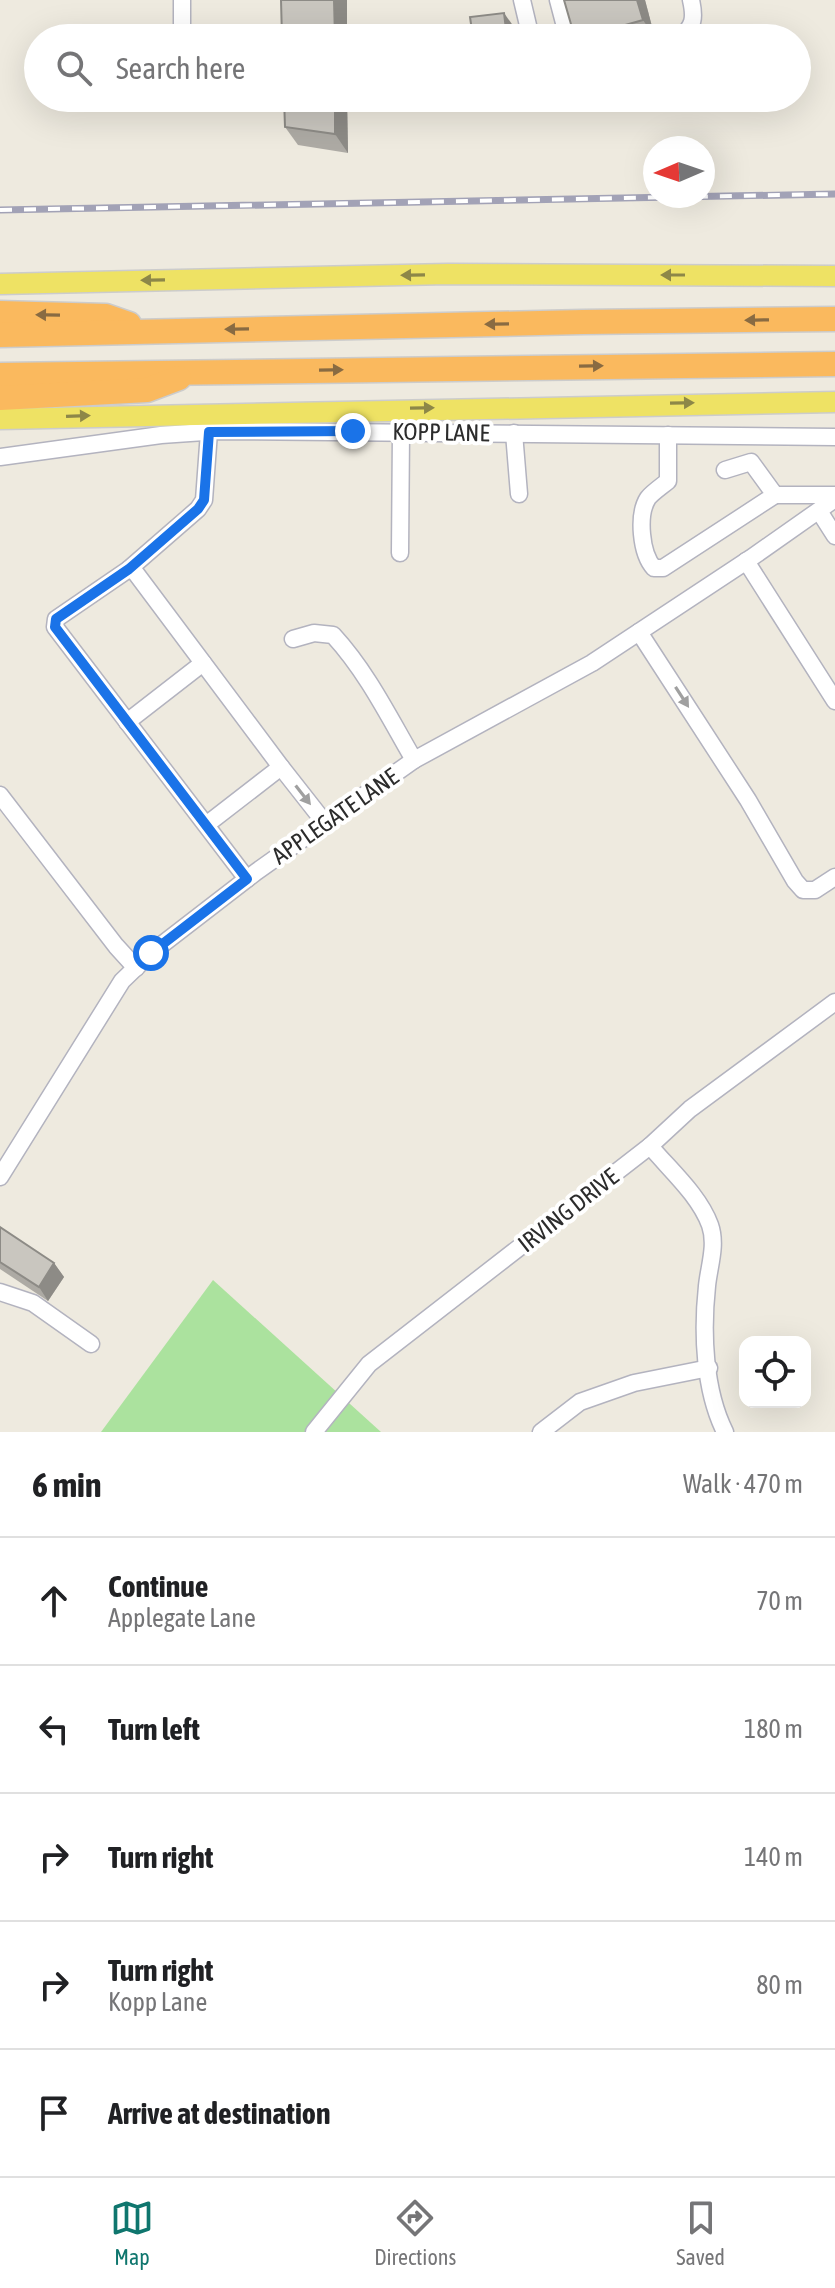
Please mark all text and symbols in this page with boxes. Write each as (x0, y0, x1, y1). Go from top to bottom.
search box (24, 24, 811, 112)
icon: search (52, 46, 96, 90)
text: Search here (116, 51, 245, 85)
north arrow (643, 136, 715, 208)
one-way arrow (400, 268, 425, 281)
one-way arrow (660, 269, 685, 281)
one-way arrow (140, 274, 165, 287)
one-way arrow (35, 308, 60, 321)
one-way arrow (744, 314, 769, 326)
one-way arrow (484, 317, 509, 330)
one-way arrow (224, 323, 249, 336)
one-way arrow (579, 360, 604, 372)
one-way arrow (319, 363, 344, 376)
one-way arrow (670, 397, 695, 409)
one-way arrow (410, 402, 435, 415)
one-way arrow (66, 409, 91, 422)
route end (335, 413, 371, 449)
street label: KOPP LANE (392, 418, 490, 446)
one-way arrow (674, 686, 688, 708)
street label: APPLEGATE LANE (267, 763, 403, 869)
one-way arrow (294, 785, 310, 805)
route start (133, 935, 169, 971)
street label: IRVING DRIVE (513, 1163, 623, 1257)
map controls (739, 1336, 811, 1408)
button: locate (739, 1336, 811, 1408)
text: 6 min (32, 1465, 101, 1504)
text: Walk · 470 m (683, 1469, 803, 1499)
text: Continue (108, 1569, 208, 1603)
icon: ahead (32, 1579, 76, 1623)
text: 70 m (756, 1586, 803, 1616)
text: Applegate Lane (108, 1603, 256, 1633)
icon: left (32, 1707, 76, 1751)
text: Turn left (108, 1712, 200, 1746)
text: 180 m (744, 1714, 803, 1744)
icon: right (32, 1835, 76, 1879)
text: Turn right (108, 1840, 214, 1874)
text: 140 m (744, 1842, 803, 1872)
text: Turn right (108, 1953, 214, 1987)
icon: right (32, 1963, 76, 2007)
text: 80 m (756, 1970, 803, 2000)
text: Kopp Lane (108, 1987, 207, 2017)
icon: arrive (32, 2091, 76, 2135)
text: Arrive at destination (108, 2096, 330, 2130)
tab: Map (110, 2196, 154, 2270)
tab: Directions (374, 2196, 456, 2270)
tab: Saved (676, 2196, 725, 2270)

